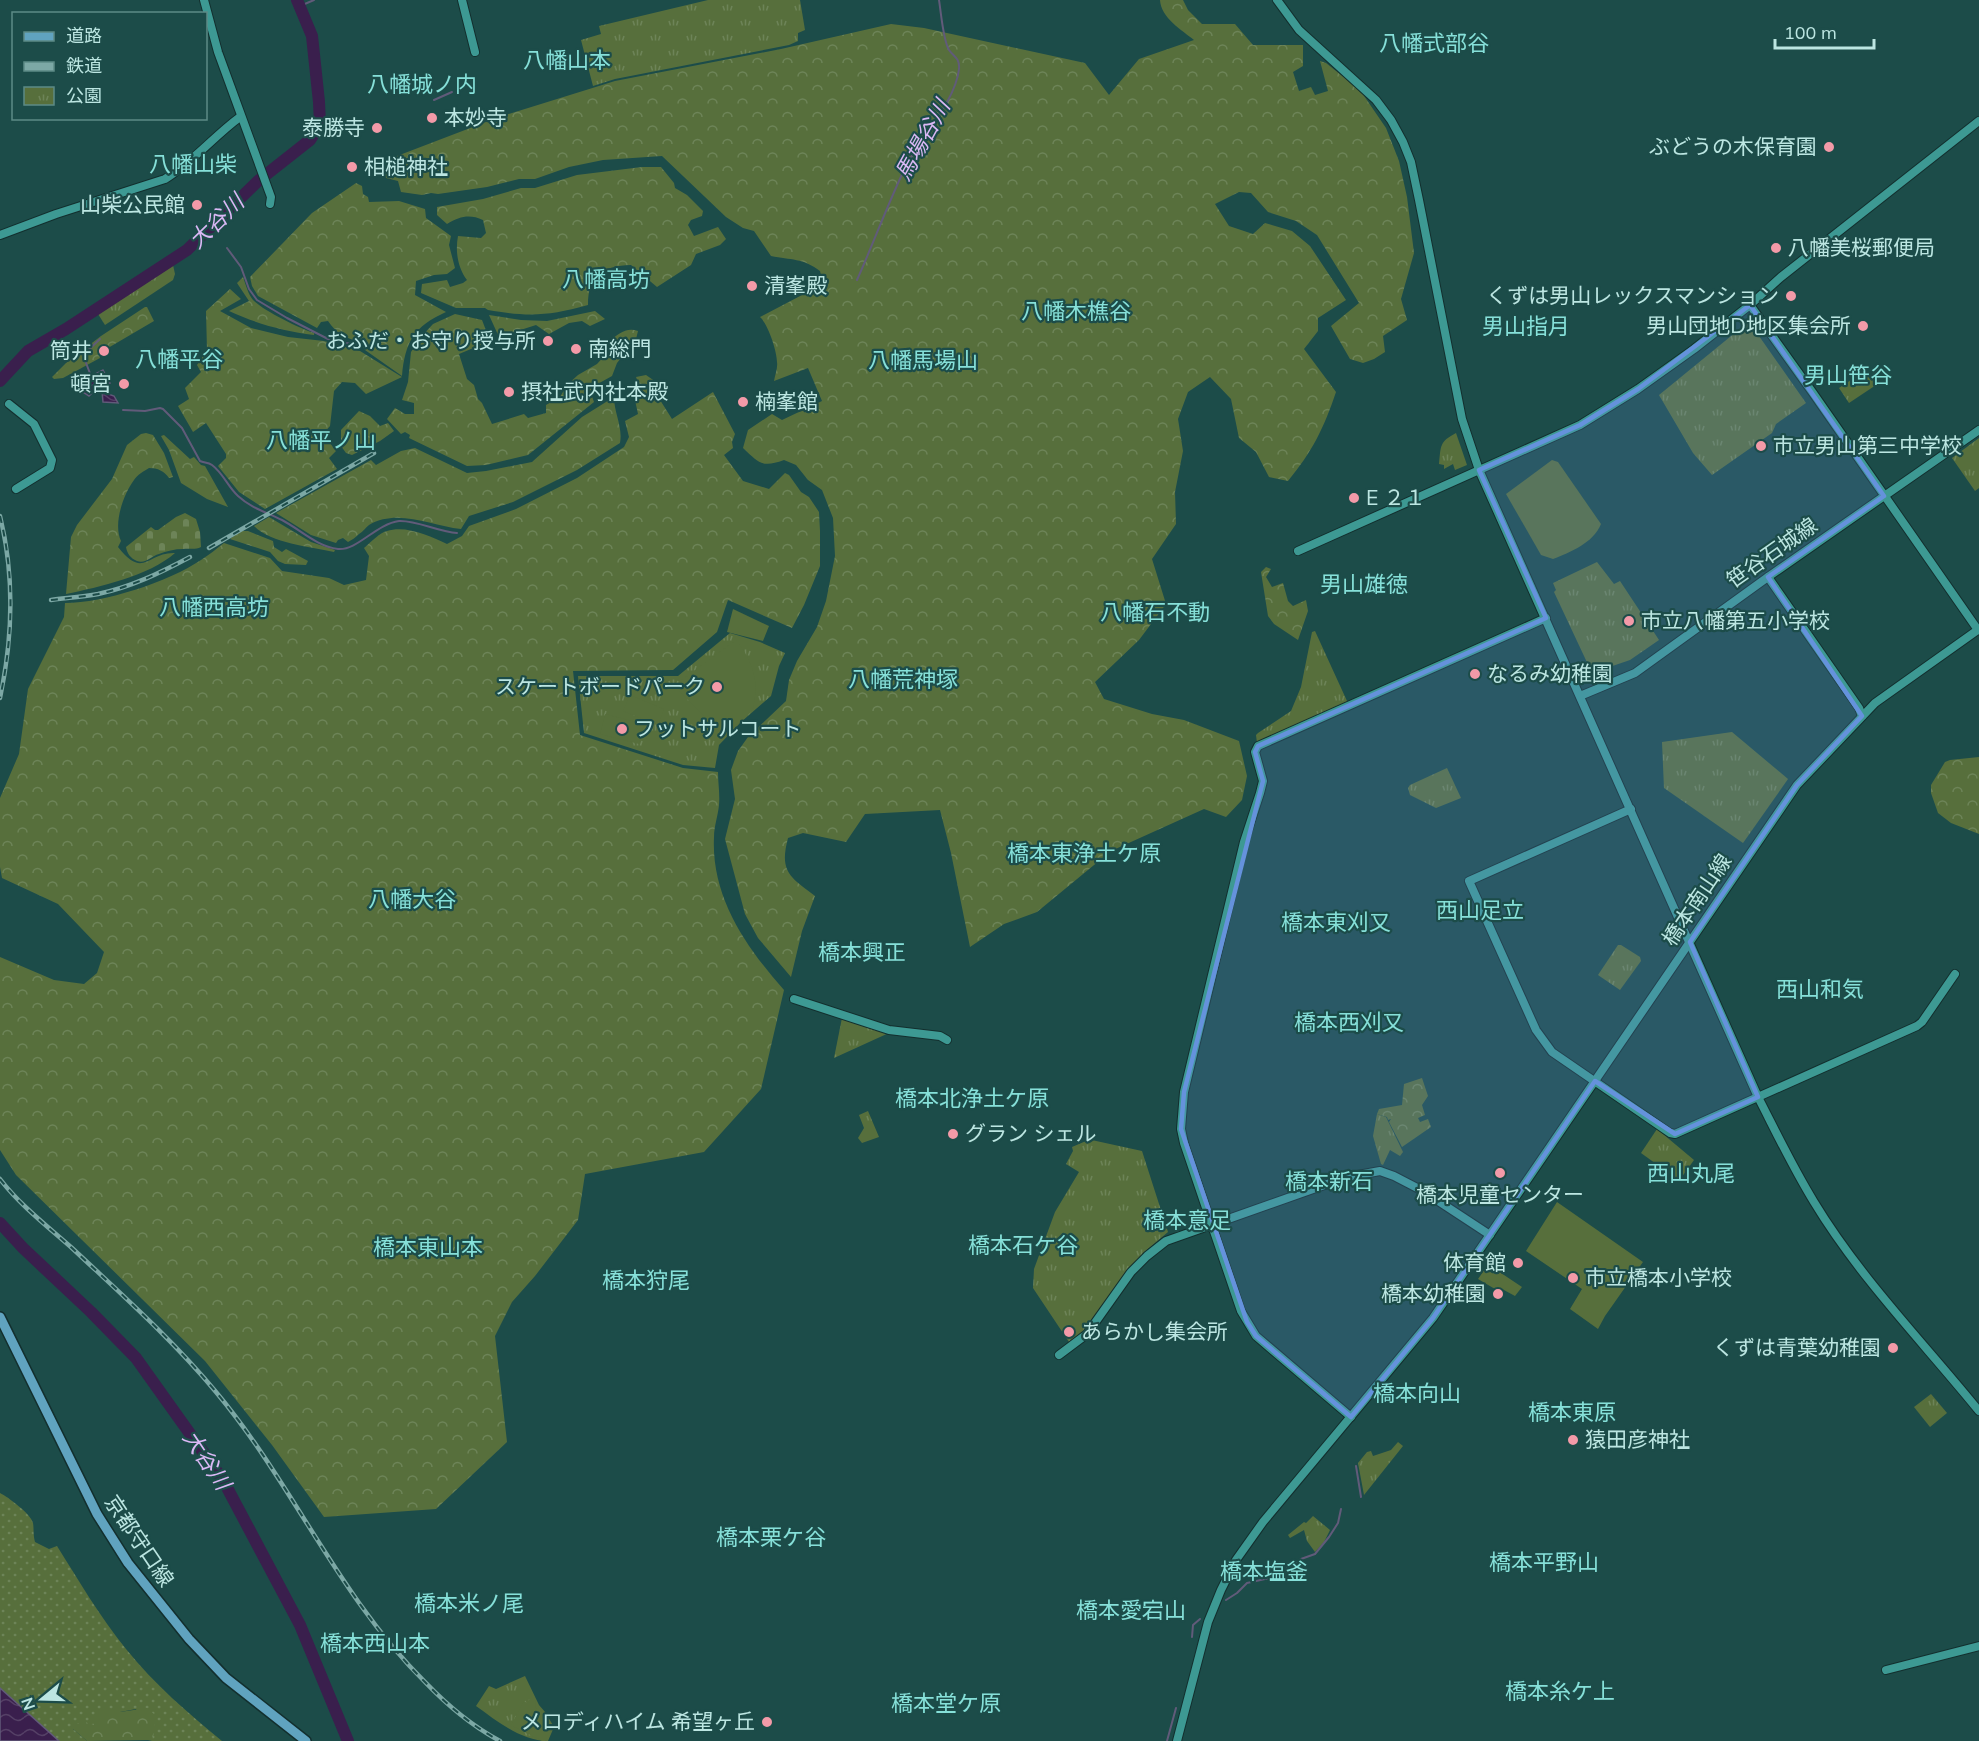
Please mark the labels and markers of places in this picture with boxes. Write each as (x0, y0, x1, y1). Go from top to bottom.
place label: 本妙寺 (444, 104, 507, 130)
marker: 本妙寺 (425, 111, 439, 125)
place label: 泰勝寺 (302, 114, 365, 140)
marker: 泰勝寺 (370, 121, 384, 135)
place label: ぶどうの木保育園 (1649, 133, 1817, 159)
marker: ぶどうの木保育園 (1822, 140, 1836, 154)
place label: 相槌神社 (364, 153, 448, 179)
marker: 相槌神社 (345, 160, 359, 174)
place label: 山柴公民館 (80, 191, 185, 217)
marker: 山柴公民館 (190, 198, 204, 212)
place label: 八幡美桜郵便局 (1788, 234, 1935, 260)
marker: 八幡美桜郵便局 (1769, 241, 1783, 255)
place label: 清峯殿 (764, 272, 827, 298)
marker: 清峯殿 (745, 279, 759, 293)
place label: くずは男山レックスマンション (1486, 282, 1779, 308)
marker: くずは男山レックスマンション (1784, 289, 1798, 303)
place label: 男山団地D地区集会所 (1646, 312, 1851, 338)
marker: 男山団地D地区集会所 (1856, 319, 1870, 333)
place label: おふだ・お守り授与所 (326, 327, 536, 353)
marker: おふだ・お守り授与所 (541, 334, 555, 348)
place label: 南総門 (588, 335, 651, 361)
place label: 筒井 (50, 337, 92, 363)
marker: 南総門 (569, 342, 583, 356)
marker: 筒井 (97, 344, 111, 358)
place label: 頓宮 (70, 370, 112, 396)
marker: 頓宮 (117, 377, 131, 391)
place label: 摂社武内社本殿 (521, 378, 668, 404)
marker: 摂社武内社本殿 (502, 385, 516, 399)
place label: 楠峯館 (755, 388, 818, 414)
marker: 楠峯館 (736, 395, 750, 409)
place label: 市立男山第三中学校 (1773, 432, 1962, 458)
marker: 市立男山第三中学校 (1754, 439, 1768, 453)
place label: E ２１ (1366, 484, 1426, 510)
marker: E ２１ (1347, 491, 1361, 505)
place label: 市立八幡第五小学校 (1641, 607, 1830, 633)
marker: 市立八幡第五小学校 (1622, 614, 1636, 628)
place label: なるみ幼稚園 (1487, 660, 1613, 686)
marker: なるみ幼稚園 (1468, 667, 1482, 681)
place label: スケートボードパーク (495, 673, 705, 699)
marker: スケートボードパーク (710, 680, 724, 694)
place label: フットサルコート (634, 715, 802, 741)
marker: フットサルコート (615, 722, 629, 736)
place label: グラン シェル (965, 1120, 1096, 1146)
marker: グラン シェル (946, 1127, 960, 1141)
marker: 橋本児童センター (1493, 1166, 1507, 1180)
place label: 橋本児童センター (1416, 1181, 1584, 1207)
place label: 体育館 (1443, 1249, 1506, 1275)
marker: 体育館 (1511, 1256, 1525, 1270)
place label: 市立橋本小学校 (1585, 1264, 1732, 1290)
marker: 市立橋本小学校 (1566, 1271, 1580, 1285)
place label: 橋本幼稚園 (1381, 1280, 1486, 1306)
marker: 橋本幼稚園 (1491, 1287, 1505, 1301)
place label: あらかし集会所 (1081, 1318, 1228, 1344)
marker: あらかし集会所 (1062, 1325, 1076, 1339)
place label: くずは青葉幼稚園 (1713, 1334, 1881, 1360)
marker: くずは青葉幼稚園 (1886, 1341, 1900, 1355)
place label: 猿田彦神社 (1585, 1426, 1690, 1452)
marker: 猿田彦神社 (1566, 1433, 1580, 1447)
place label: メロディハイム 希望ヶ丘 (521, 1708, 755, 1734)
marker: メロディハイム 希望ヶ丘 (760, 1715, 774, 1729)

